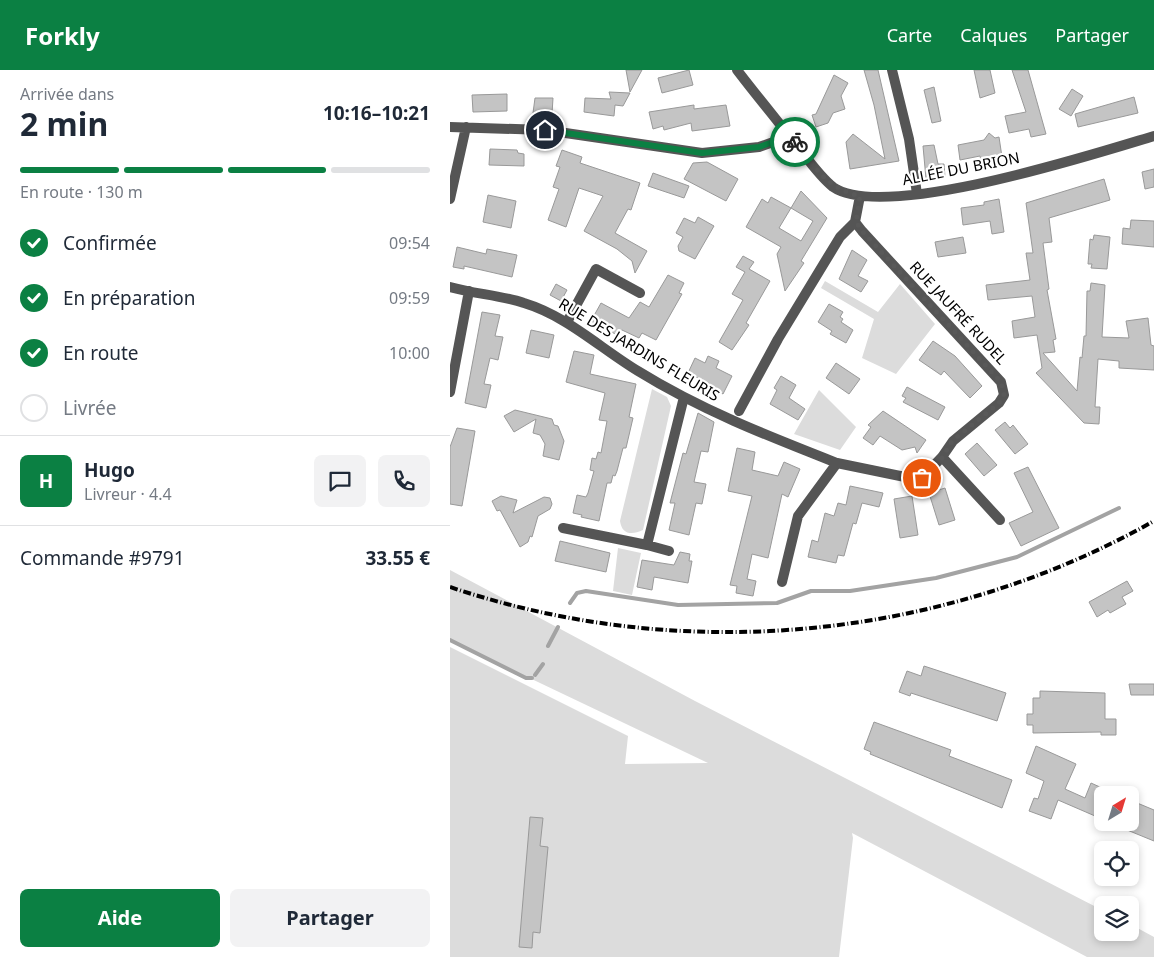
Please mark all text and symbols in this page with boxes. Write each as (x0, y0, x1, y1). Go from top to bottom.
text: Forkly (25, 19, 100, 52)
text: Carte (887, 23, 932, 47)
text: Calques (960, 23, 1027, 47)
text: Partager (1055, 23, 1129, 47)
text: Arrivée dans (20, 83, 114, 105)
text: 10:16–10:21 (323, 100, 430, 126)
text: 2 min (20, 102, 108, 145)
pin (524, 109, 566, 151)
icon: home (531, 116, 559, 144)
courier (770, 117, 820, 167)
icon: bike (781, 128, 809, 156)
street label: ALLÉE DU BRION (901, 147, 1021, 189)
text: En route · 130 m (20, 181, 143, 203)
icon: check (20, 229, 48, 257)
text: Confirmée (63, 230, 157, 256)
text: 09:54 (389, 232, 430, 254)
street label: RUE JAUFRÉ RUDEL (906, 257, 1012, 368)
icon: check (20, 284, 48, 312)
text: En préparation (63, 285, 196, 311)
text: 09:59 (389, 287, 430, 309)
street label: RUE DES JARDINS FLEURIS (555, 293, 724, 405)
icon: check (20, 339, 48, 367)
text: En route (63, 340, 139, 366)
text: 10:00 (389, 342, 430, 364)
text: Livrée (63, 395, 116, 421)
button: chat (314, 455, 366, 507)
button: phone (378, 455, 430, 507)
text: Hugo (84, 457, 135, 483)
pin (901, 457, 943, 499)
icon: bag (908, 464, 936, 492)
text: H (39, 468, 53, 494)
text: Livreur · 4.4 (84, 483, 172, 505)
text: Commande #9791 (20, 545, 185, 571)
text: 33.55 € (365, 545, 430, 571)
north arrow (1094, 786, 1139, 831)
map controls (1094, 786, 1139, 941)
button: locate (1094, 841, 1139, 886)
button: Aide (20, 889, 220, 947)
button: Partager (230, 889, 430, 947)
button: layers (1094, 896, 1139, 941)

